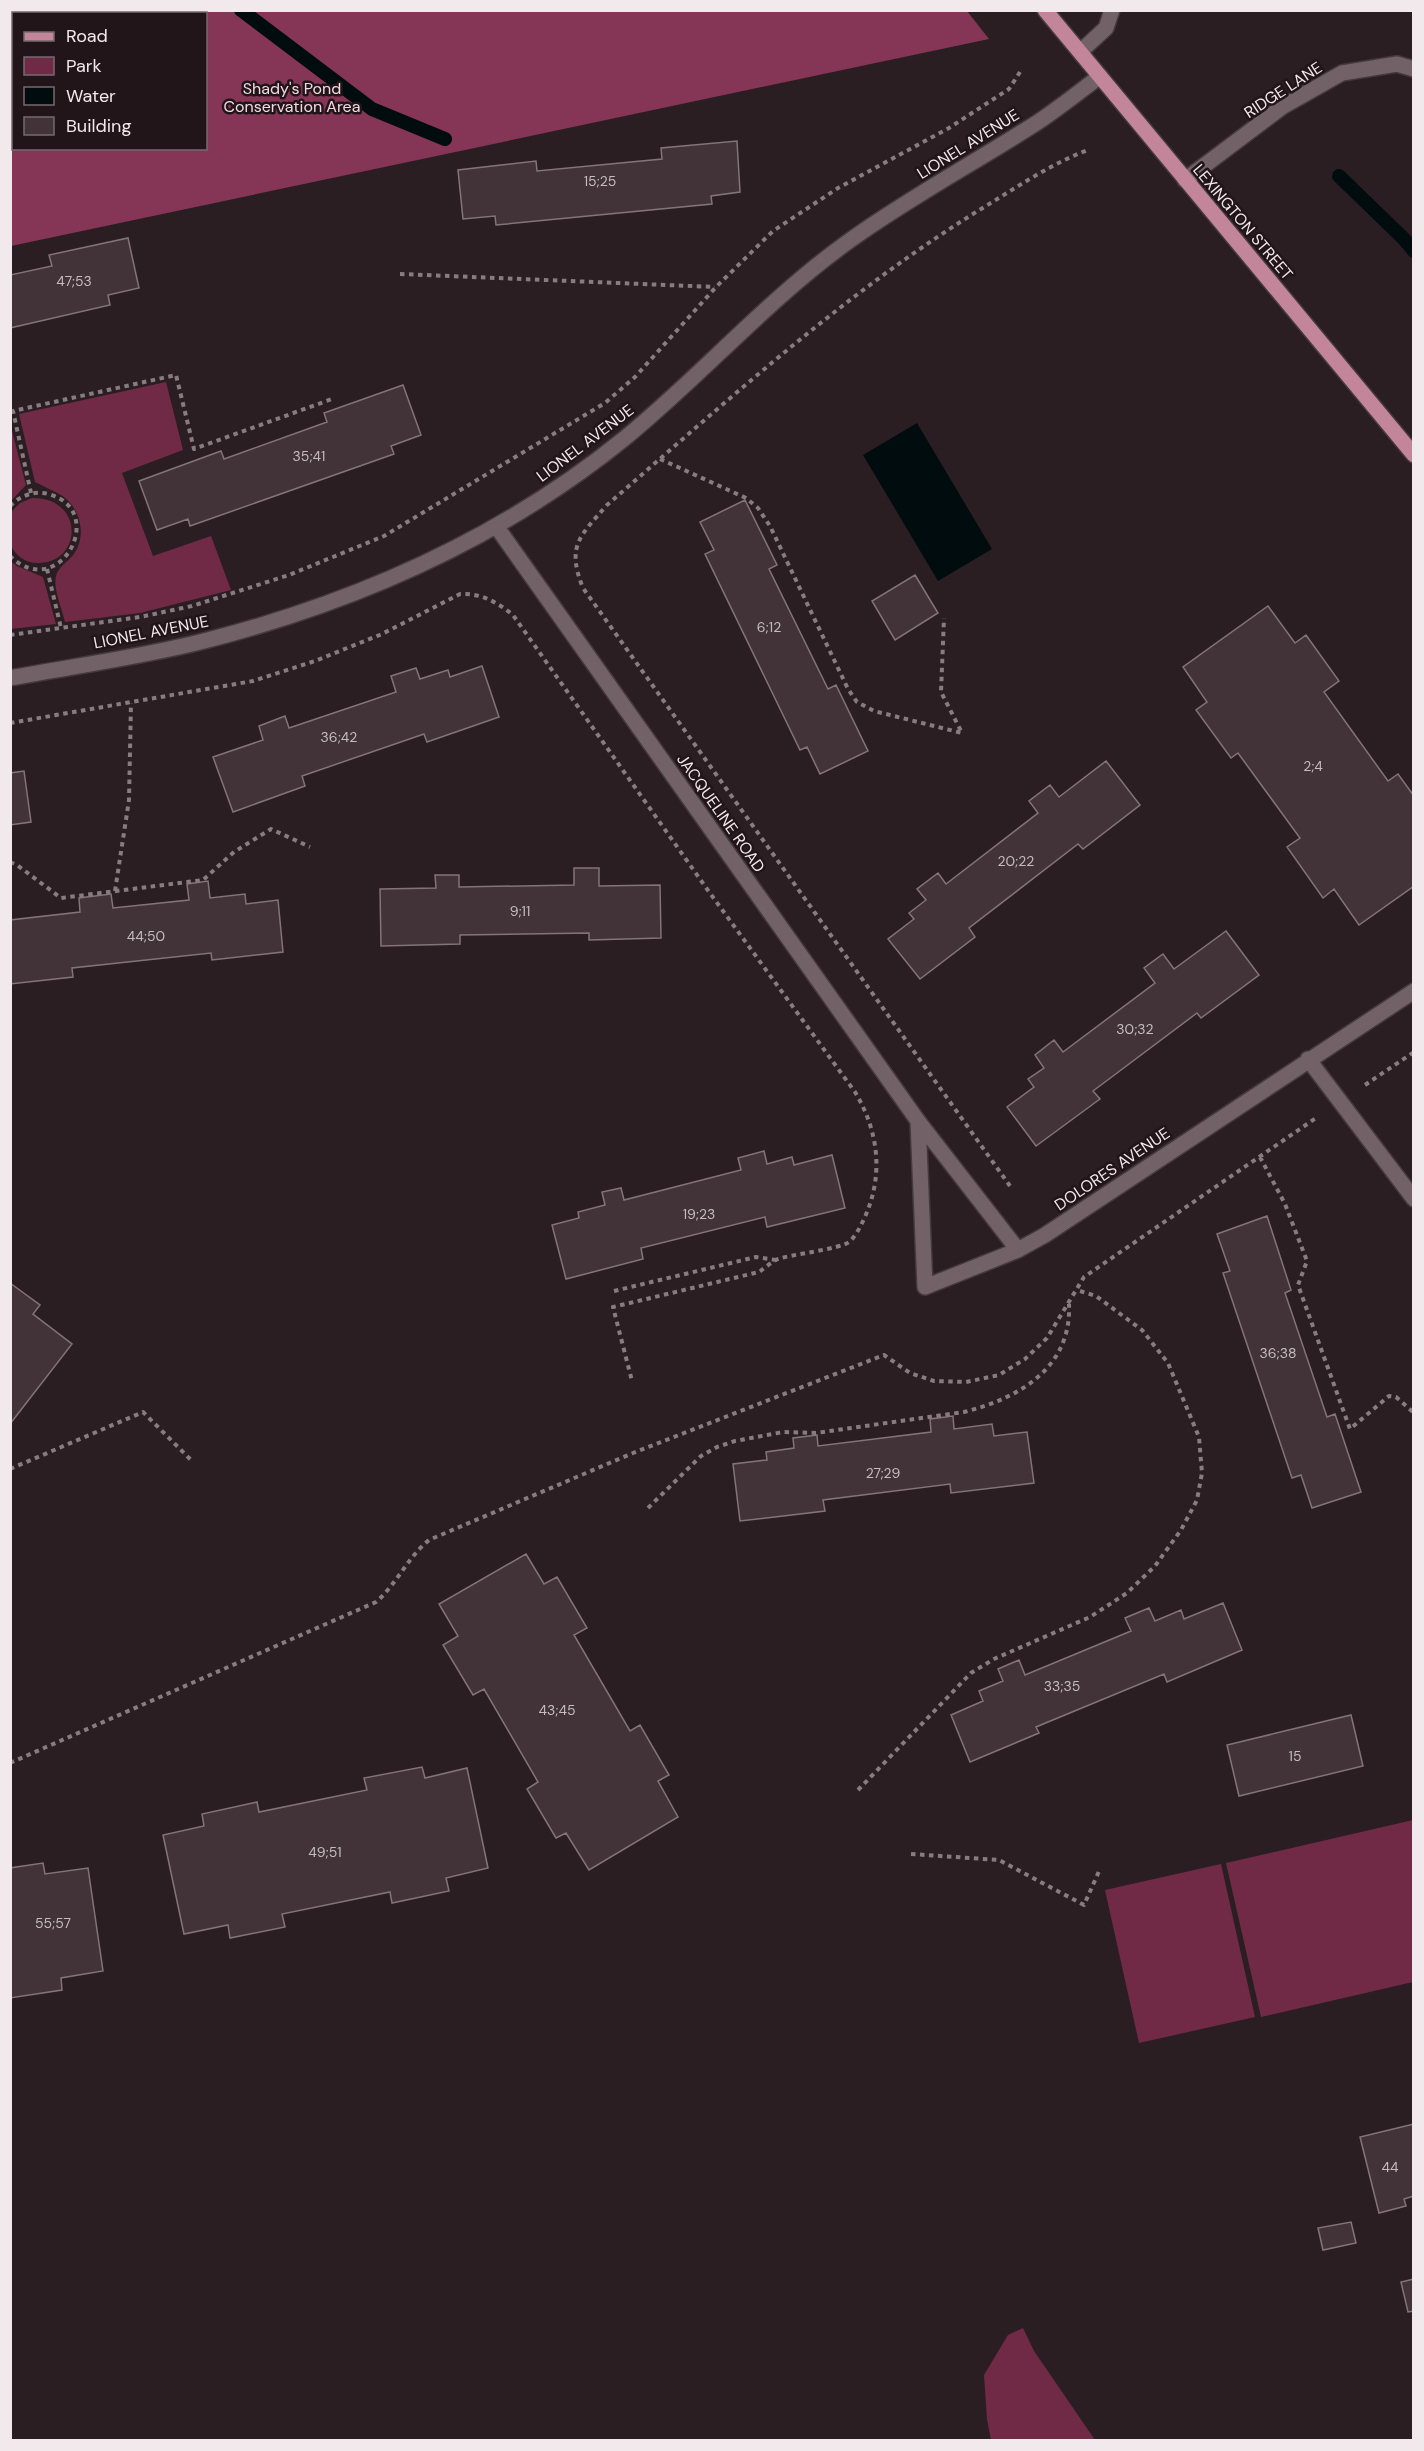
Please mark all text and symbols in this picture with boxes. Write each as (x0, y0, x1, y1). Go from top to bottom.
legend (12, 12, 207, 150)
text: Road (66, 24, 108, 48)
text: Park (66, 54, 102, 78)
street label: RIDGE LANE (1240, 57, 1326, 123)
park label: Shady's Pond Conservation Area (224, 78, 360, 117)
text: Water (66, 84, 116, 108)
street label: LIONEL AVENUE (913, 104, 1023, 184)
text: Building (66, 114, 131, 138)
street label: LEXINGTON STREET (1188, 160, 1298, 284)
house number: 15;25 (584, 172, 616, 190)
house number: 47;53 (56, 272, 92, 290)
street label: LIONEL AVENUE (532, 399, 638, 487)
house number: 35;41 (293, 447, 325, 465)
street label: LIONEL AVENUE (92, 611, 210, 653)
house number: 6;12 (757, 618, 781, 636)
house number: 36;42 (321, 728, 357, 746)
street label: JACQUELINE ROAD (672, 750, 770, 876)
house number: 2;4 (1303, 757, 1323, 775)
house number: 20;22 (998, 852, 1034, 870)
house number: 9;11 (510, 902, 530, 920)
house number: 44;50 (127, 927, 165, 945)
house number: 30;32 (1116, 1020, 1154, 1038)
street label: DOLORES AVENUE (1050, 1123, 1174, 1215)
house number: 19;23 (683, 1205, 715, 1223)
house number: 36;38 (1259, 1344, 1297, 1362)
house number: 27;29 (866, 1464, 901, 1482)
house number: 33;35 (1044, 1677, 1080, 1695)
house number: 43;45 (539, 1701, 576, 1719)
house number: 15 (1289, 1747, 1301, 1765)
house number: 49;51 (308, 1843, 342, 1861)
house number: 55;57 (35, 1914, 71, 1932)
house number: 44 (1382, 2158, 1399, 2176)

